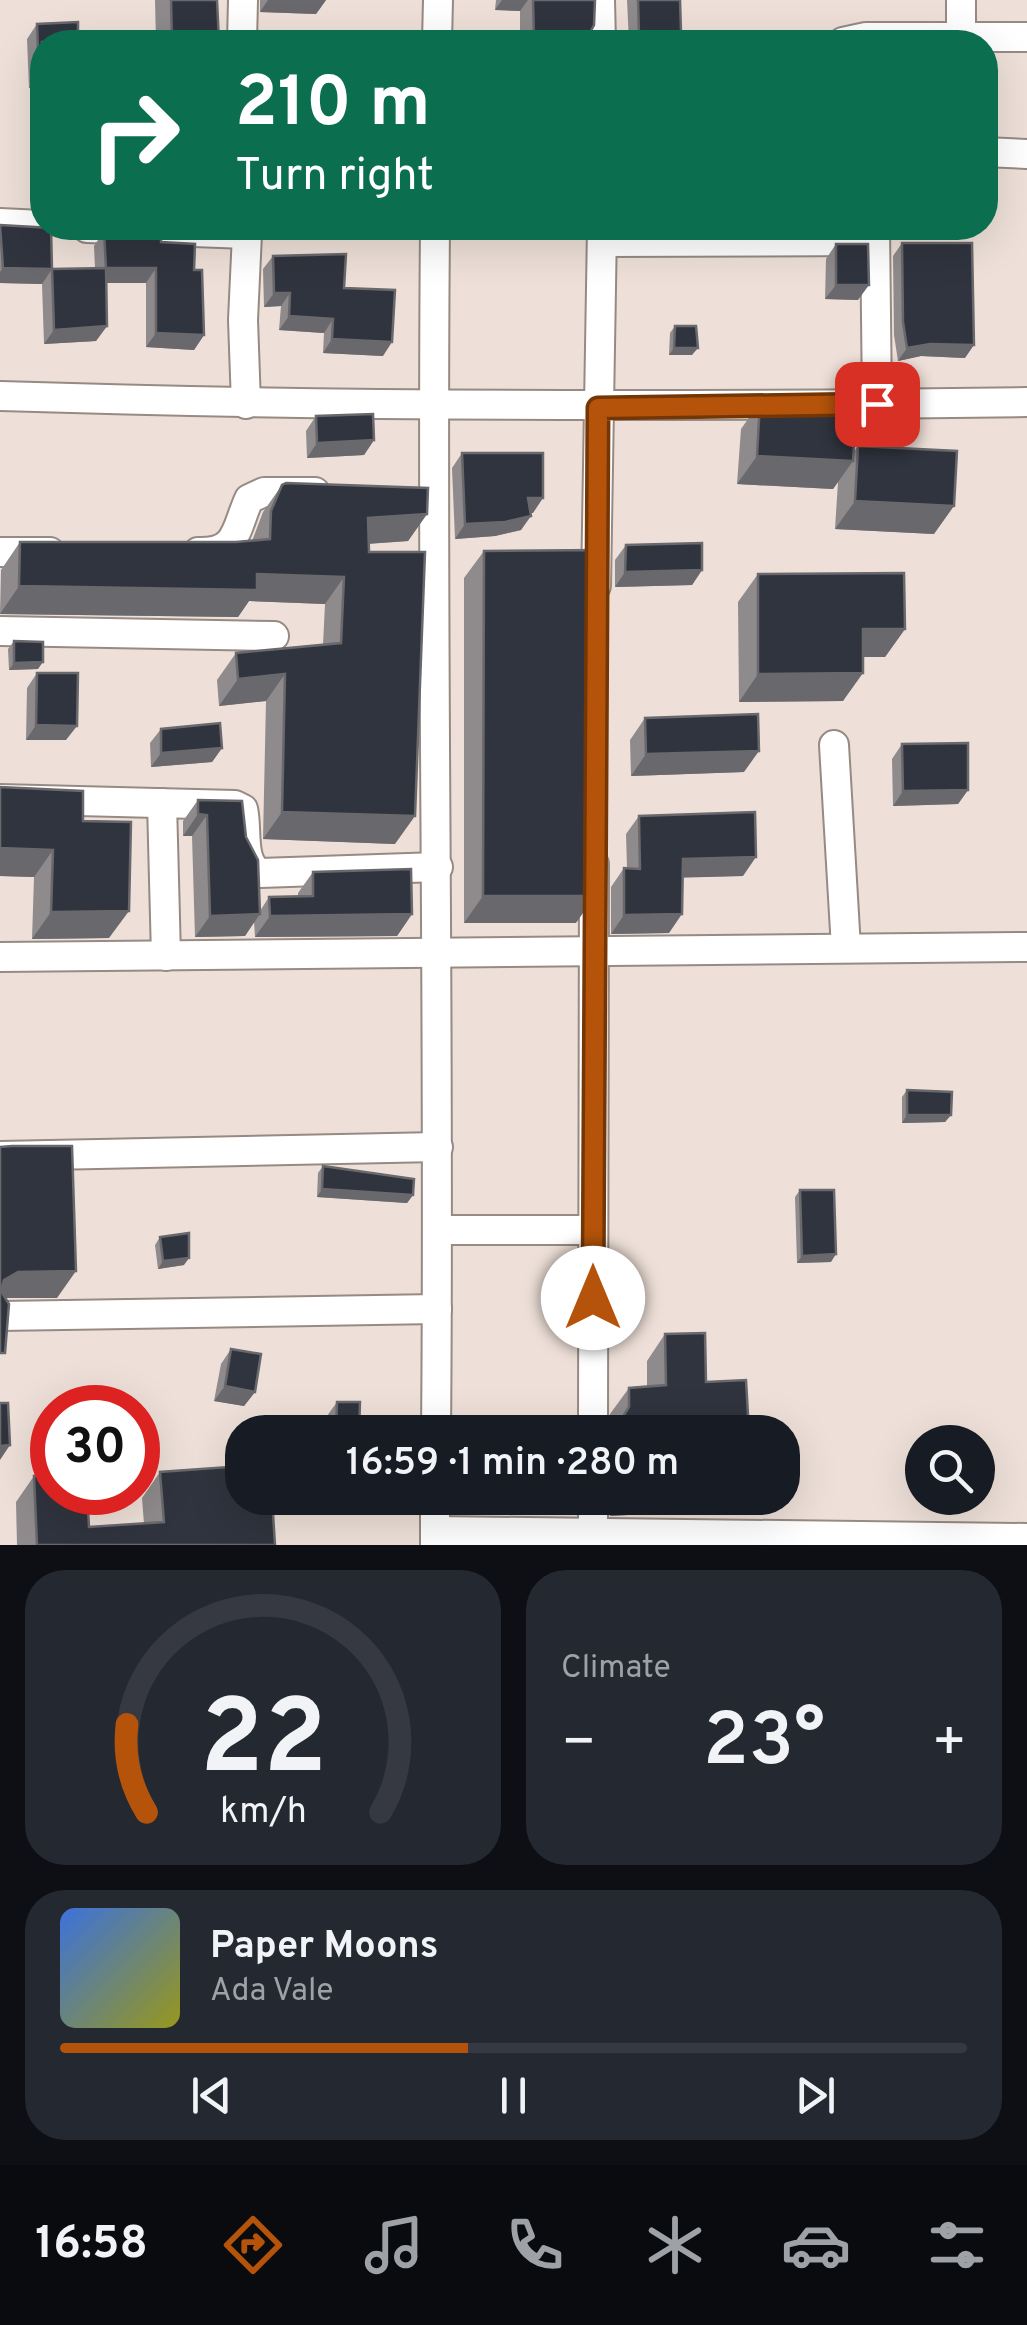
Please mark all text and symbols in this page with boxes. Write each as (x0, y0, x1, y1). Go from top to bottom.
text: 210 m (235, 62, 431, 151)
icon: right (70, 70, 200, 200)
text: Turn right (235, 149, 434, 206)
pin (835, 362, 920, 447)
icon: arrive (850, 377, 905, 432)
position arrow (541, 1246, 645, 1350)
speed limit sign: 30 (30, 1385, 160, 1515)
map controls (905, 1425, 995, 1515)
button: search (905, 1425, 995, 1515)
text: 16:59 · 1 min · 280 m (346, 1440, 679, 1489)
text: Climate (561, 1649, 671, 1689)
text: 22 (199, 1678, 327, 1810)
text: 23° (703, 1697, 825, 1792)
text: − (561, 1710, 596, 1780)
text: + (932, 1710, 967, 1780)
text: km/h (220, 1790, 306, 1836)
text: Paper Moons (210, 1923, 439, 1972)
text: Ada Vale (210, 1972, 334, 2012)
icon: previous (184, 2068, 239, 2123)
icon: pause (486, 2068, 541, 2123)
icon: next (788, 2068, 843, 2123)
icon: directions (218, 2210, 288, 2280)
icon: music (359, 2210, 429, 2280)
icon: phone (500, 2210, 570, 2280)
icon: climate (640, 2210, 710, 2280)
icon: car (781, 2210, 851, 2280)
icon: filters (922, 2210, 992, 2280)
text: 16:58 (35, 2217, 148, 2274)

